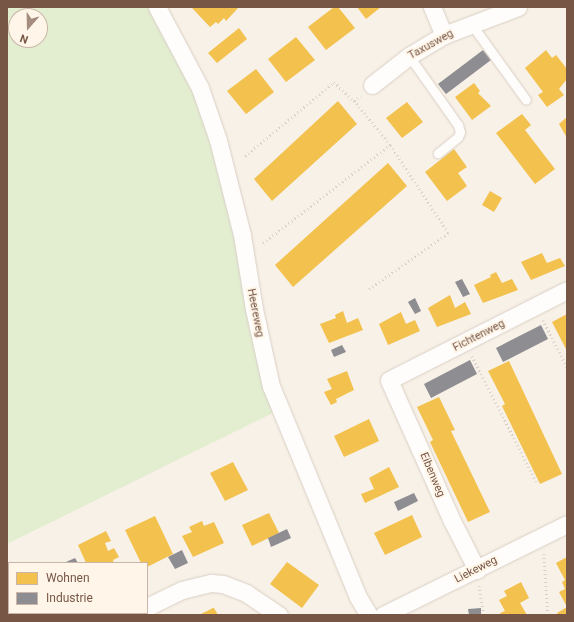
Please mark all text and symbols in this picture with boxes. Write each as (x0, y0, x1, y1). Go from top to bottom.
north arrow (8, 8, 48, 48)
street label: Taxusweg (406, 27, 456, 63)
text: N (18, 31, 30, 46)
street label: Heereweg (244, 288, 266, 338)
street label: Fichtenweg (451, 317, 507, 355)
street label: Eibenweg (417, 451, 447, 499)
street label: Liekeweg (453, 554, 499, 586)
legend (8, 562, 148, 614)
text: Wohnen (46, 571, 90, 585)
text: Industrie (46, 591, 93, 605)

